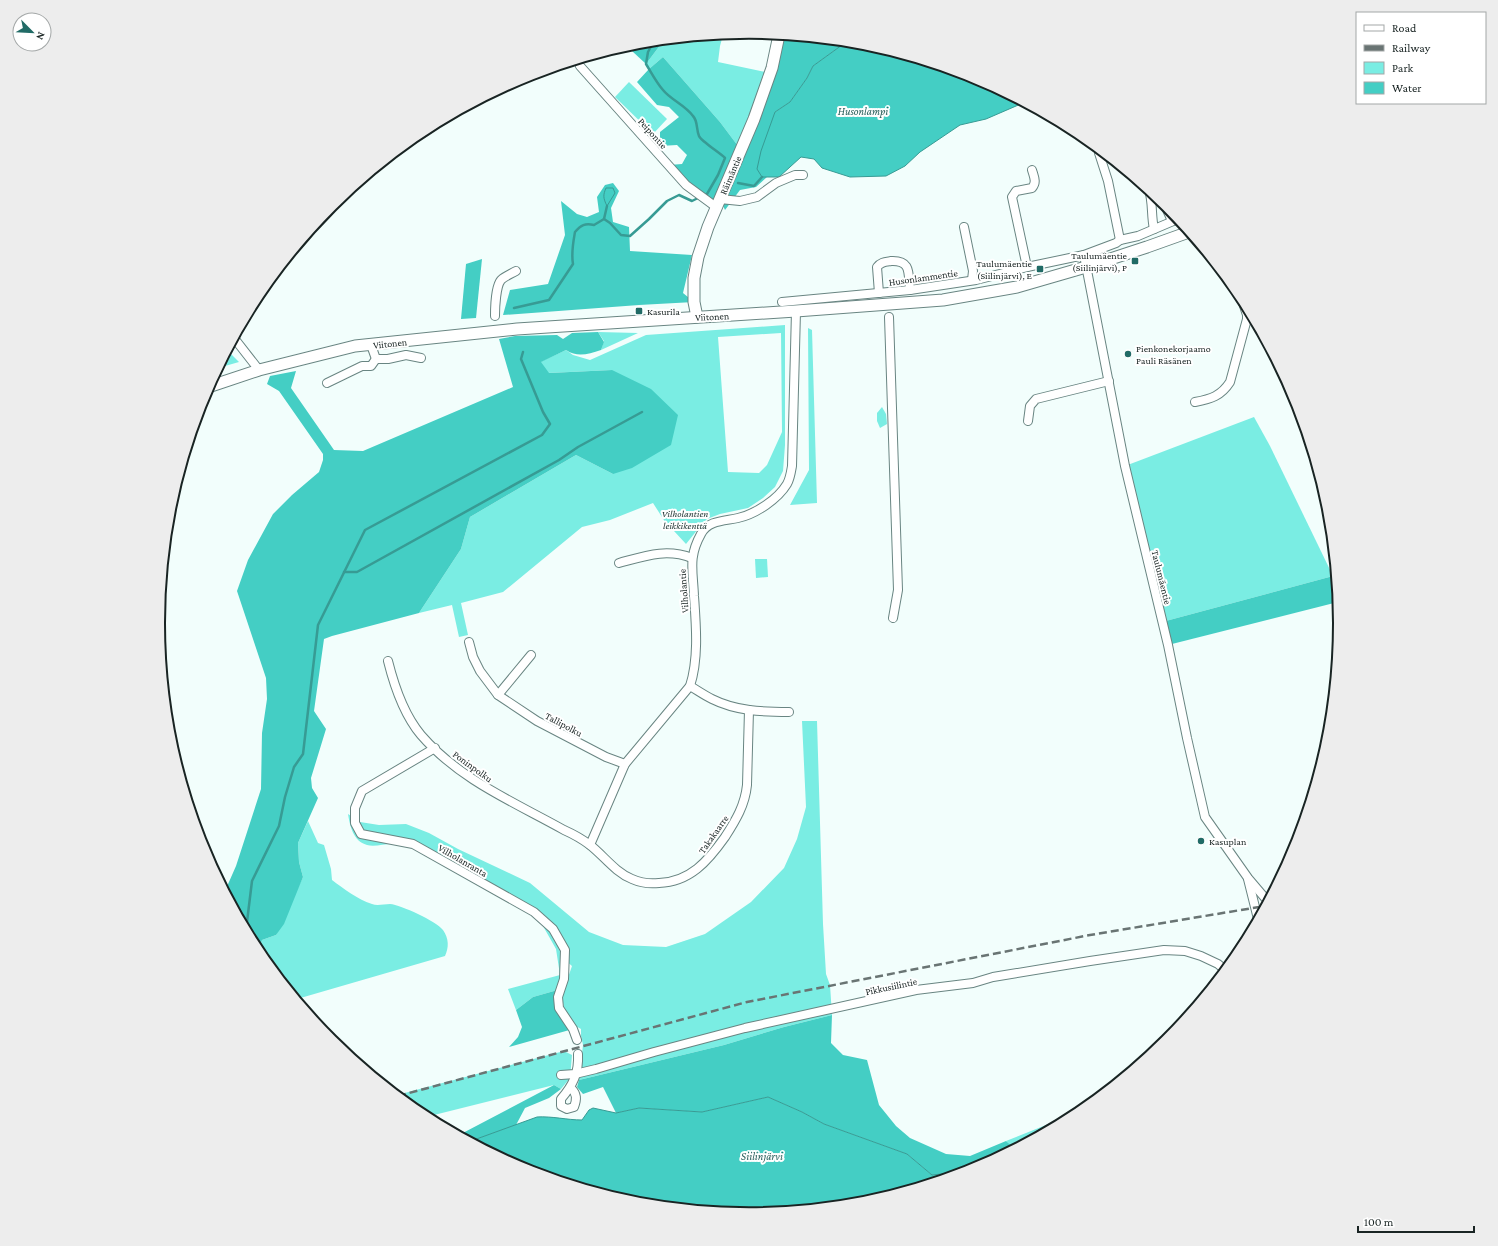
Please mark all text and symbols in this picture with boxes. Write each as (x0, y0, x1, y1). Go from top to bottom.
north arrow (12, 12, 52, 52)
legend (1356, 12, 1486, 104)
text: Road (1392, 21, 1417, 35)
text: N (34, 30, 48, 42)
text: Railway (1392, 41, 1431, 55)
text: Park (1392, 61, 1414, 75)
text: Water (1392, 81, 1422, 95)
water label: Husonlampi (838, 105, 888, 118)
street label: Peipontie (636, 116, 670, 151)
street label: Räimäntie (717, 154, 744, 196)
place label: Taulumäentie (Siilinjärvi), P (1071, 250, 1128, 274)
marker: Taulumäentie (Siilinjärvi), P (1130, 256, 1140, 266)
place label: Taulumäentie (Siilinjärvi), E (976, 258, 1033, 282)
marker: Taulumäentie (Siilinjärvi), E (1035, 264, 1045, 274)
street label: Husonlammentie (888, 267, 959, 288)
marker: Kasurila (634, 306, 644, 316)
place label: Kasurila (647, 306, 680, 317)
street label: Viitonen (695, 310, 730, 323)
street label: Viitonen (373, 336, 408, 351)
place label: Pienkonekorjaamo Pauli Räsänen (1136, 343, 1211, 366)
marker: Pienkonekorjaamo Pauli Räsänen (1123, 349, 1133, 359)
park label: Vilholantien leikkikenttä (662, 508, 708, 531)
street label: Taulumäentie (1149, 549, 1174, 606)
street label: Vilholantie (676, 568, 691, 613)
street label: Tallipolku (543, 710, 585, 739)
street label: Poninpolku (451, 748, 495, 785)
street label: Takakaarre (696, 812, 731, 856)
marker: Kasuplan (1196, 836, 1206, 846)
place label: Kasuplan (1209, 836, 1247, 847)
street label: Vilholanranta (436, 842, 490, 879)
street label: Pikkusiilintie (864, 976, 919, 997)
water label: Siilinjärvi (741, 1150, 783, 1163)
scale bar (1358, 1208, 1474, 1234)
text: 100 m (1364, 1215, 1394, 1229)

